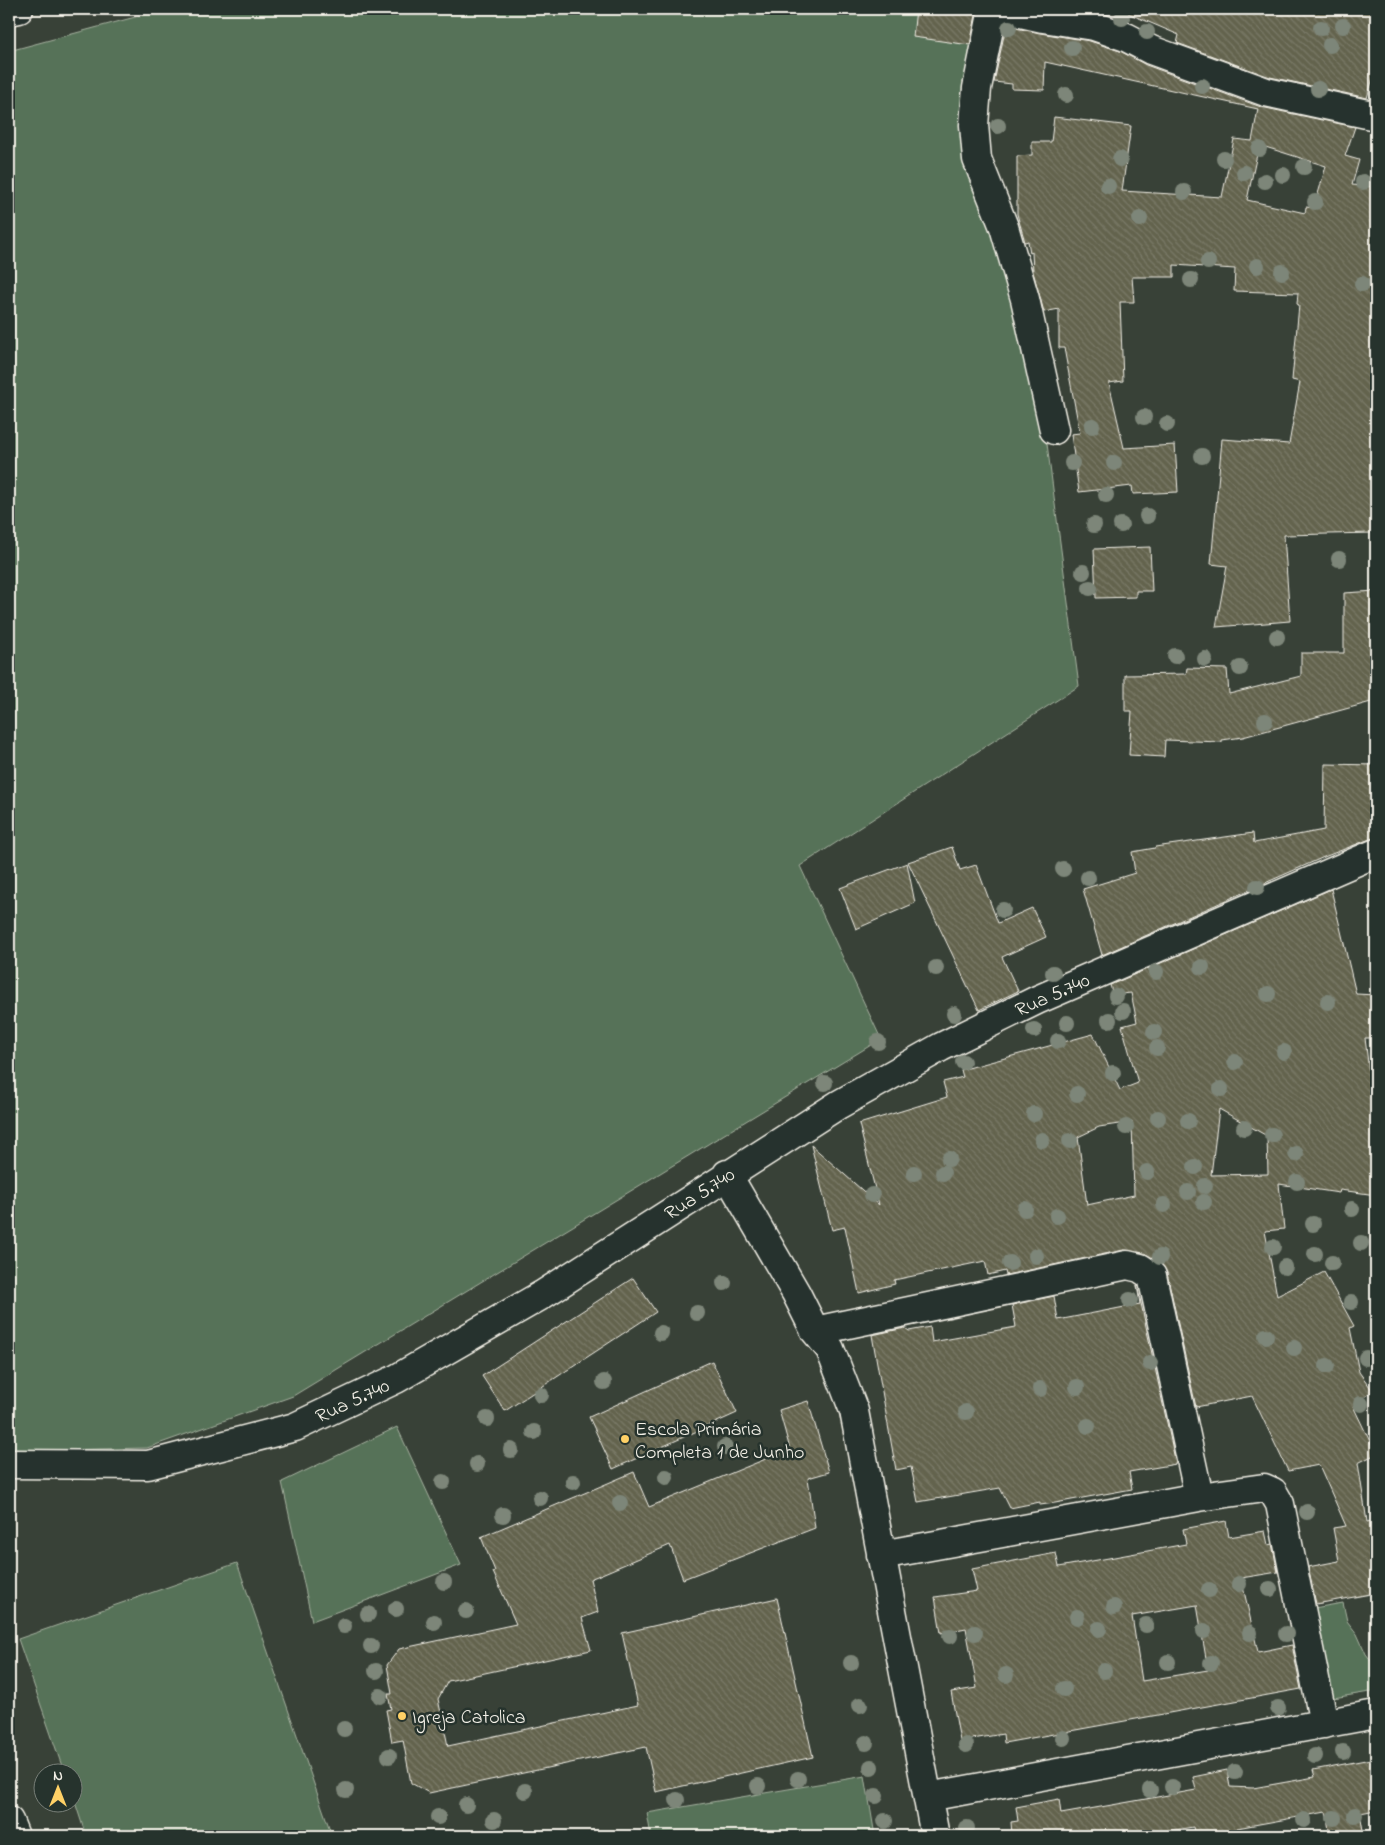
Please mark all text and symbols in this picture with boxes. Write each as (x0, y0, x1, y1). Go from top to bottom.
street label: Rua 5.740 (1011, 967, 1095, 1026)
street label: Rua 5.740 (659, 1161, 742, 1229)
street label: Rua 5.740 (311, 1372, 395, 1432)
place label: Escola Primária Completa 1 de Junho (635, 1416, 804, 1468)
marker: Escola Primária Completa 1 de Junho (619, 1433, 631, 1445)
place label: Igreja Catolica (412, 1704, 526, 1734)
marker: Igreja Catolica (396, 1710, 408, 1722)
north arrow (32, 1762, 82, 1812)
text: N (53, 1766, 63, 1787)

